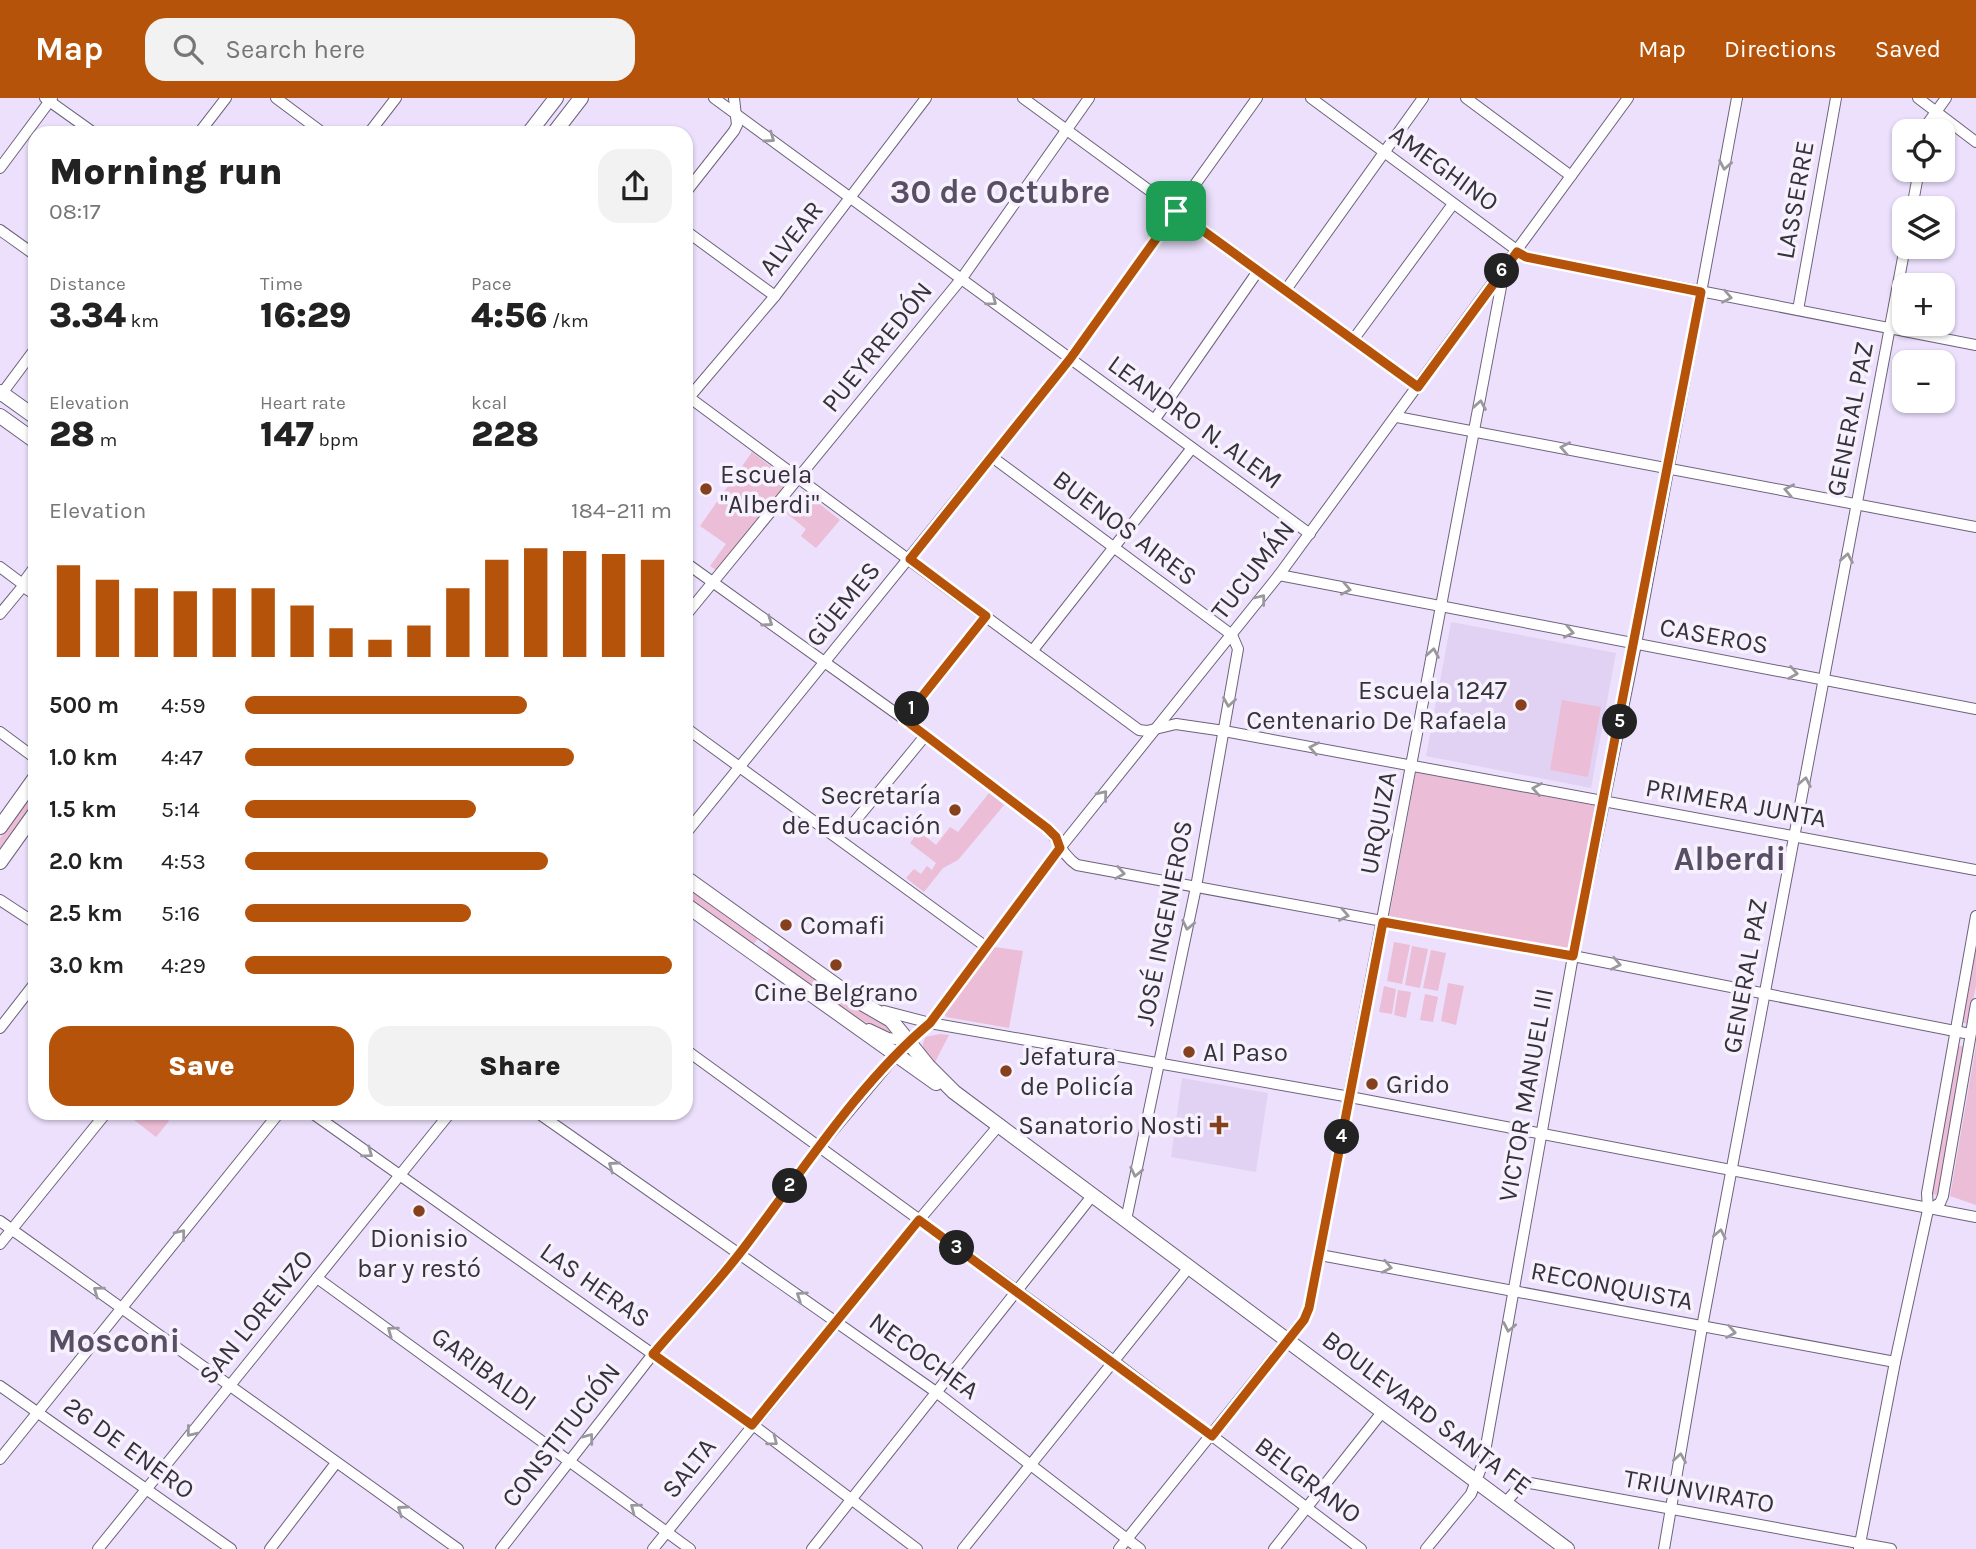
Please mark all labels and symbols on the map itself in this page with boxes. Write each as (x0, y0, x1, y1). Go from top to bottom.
street label: AMEGHINO (1383, 118, 1505, 218)
one-way arrow (762, 130, 775, 142)
street label: LASSERRE (1769, 138, 1821, 262)
one-way arrow (1718, 159, 1733, 171)
district label: 30 de Octubre (890, 173, 1110, 211)
pin (1146, 181, 1206, 241)
street label: ALVEAR (752, 195, 830, 281)
pin: 6 (1484, 254, 1520, 288)
street label: PUEYRREDÓN (814, 275, 939, 418)
one-way arrow (1721, 288, 1733, 303)
one-way arrow (985, 293, 997, 306)
street label: GENERAL PAZ (1820, 339, 1880, 499)
street label: LEANDRO N. ALEM (1102, 348, 1288, 496)
one-way arrow (1471, 399, 1486, 411)
one-way arrow (1559, 441, 1571, 456)
place label: Escuela "Alberdi" (720, 459, 819, 520)
street label: BUENOS AIRES (1047, 464, 1203, 592)
marker: Escuela "Alberdi" (698, 481, 714, 497)
one-way arrow (1783, 483, 1795, 498)
street label: TUCUMÁN (1204, 513, 1301, 626)
one-way arrow (1838, 552, 1853, 564)
street label: GÜEMES (799, 555, 887, 653)
one-way arrow (1340, 580, 1352, 595)
one-way arrow (1252, 594, 1265, 607)
street label: CASEROS (1657, 611, 1771, 661)
one-way arrow (760, 614, 773, 626)
one-way arrow (1564, 624, 1575, 639)
one-way arrow (1425, 647, 1440, 659)
one-way arrow (1787, 665, 1799, 680)
place label: Escuela 1247 Centenario De Rafaela (1246, 675, 1507, 736)
pin: 1 (894, 692, 930, 726)
one-way arrow (1222, 696, 1237, 708)
marker: Escuela 1247 Centenario De Rafaela (1513, 697, 1529, 713)
pin: 5 (1602, 704, 1638, 740)
one-way arrow (1308, 741, 1320, 756)
street label: URQUIZA (1353, 769, 1403, 877)
street label: PRIMERA JUNTA (1643, 772, 1829, 834)
one-way arrow (1796, 776, 1811, 788)
place label: Secretaría de Educación (782, 780, 941, 841)
one-way arrow (1531, 782, 1543, 797)
one-way arrow (1095, 791, 1107, 804)
marker: Secretaría de Educación (947, 802, 963, 818)
street label: JOSÉ INGENIEROS (1128, 818, 1199, 1028)
district label: Alberdi (1674, 840, 1786, 878)
one-way arrow (1114, 864, 1126, 879)
street label: GENERAL PAZ (1716, 896, 1774, 1056)
one-way arrow (1338, 906, 1350, 921)
place label: Comafi (800, 910, 885, 941)
marker: Comafi (778, 917, 794, 933)
one-way arrow (1182, 919, 1197, 931)
one-way arrow (1610, 956, 1622, 971)
marker: Cine Belgrano (828, 957, 844, 973)
place label: Cine Belgrano (754, 977, 918, 1008)
street label: VICTOR MANUEL III (1492, 986, 1560, 1204)
place label: Al Paso (1203, 1037, 1288, 1068)
place label: Jefatura de Policía (1020, 1041, 1134, 1102)
marker: Al Paso (1181, 1044, 1197, 1060)
marker: Jefatura de Policía (998, 1063, 1014, 1079)
place label: Grido (1386, 1069, 1450, 1100)
marker: Grido (1364, 1076, 1380, 1092)
place label: Sanatorio Nosti (1018, 1110, 1203, 1141)
marker: Sanatorio Nosti (1209, 1115, 1229, 1135)
pin: 4 (1324, 1119, 1360, 1154)
one-way arrow (360, 1145, 373, 1157)
one-way arrow (608, 1161, 621, 1174)
one-way arrow (1129, 1166, 1144, 1178)
pin: 2 (772, 1168, 808, 1204)
marker: Dionisio bar y restó (411, 1203, 427, 1219)
place label: Dionisio bar y restó (357, 1223, 481, 1284)
one-way arrow (1712, 1228, 1727, 1240)
one-way arrow (173, 1230, 186, 1242)
pin: 3 (940, 1230, 974, 1266)
street label: LAS HERAS (534, 1236, 656, 1334)
street label: SAN LORENZO (192, 1244, 320, 1390)
street label: RECONQUISTA (1528, 1255, 1696, 1317)
one-way arrow (1381, 1259, 1393, 1274)
one-way arrow (93, 1287, 106, 1300)
one-way arrow (795, 1291, 808, 1304)
street label: NECOCHEA (863, 1306, 985, 1406)
street label: GARIBALDI (425, 1320, 543, 1418)
one-way arrow (1502, 1321, 1517, 1333)
district label: Mosconi (48, 1322, 180, 1360)
street label: BOULEVARD SANTA FE (1316, 1324, 1538, 1502)
one-way arrow (1725, 1324, 1737, 1339)
one-way arrow (387, 1327, 400, 1339)
street label: CONSTITUCIÓN (494, 1356, 627, 1513)
street label: 26 DE ENERO (58, 1390, 200, 1506)
one-way arrow (187, 1424, 199, 1437)
street label: BELGRANO (1249, 1430, 1367, 1530)
street label: SALTA (655, 1432, 723, 1504)
one-way arrow (765, 1432, 778, 1445)
one-way arrow (580, 1433, 593, 1445)
one-way arrow (1672, 1452, 1687, 1464)
street label: TRIUNVIRATO (1621, 1462, 1777, 1520)
one-way arrow (630, 1504, 643, 1517)
one-way arrow (397, 1506, 410, 1518)

